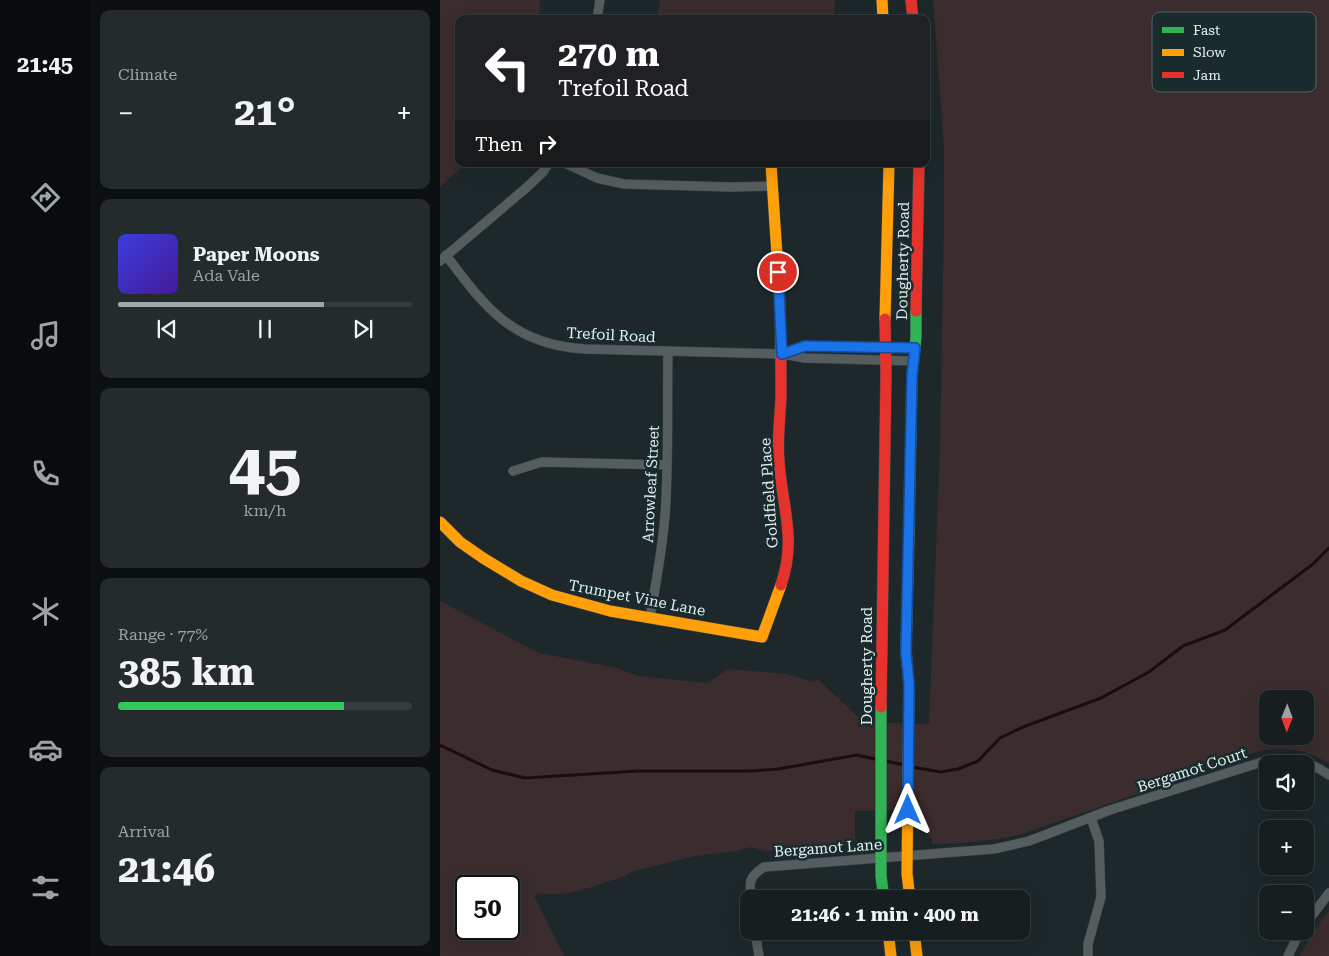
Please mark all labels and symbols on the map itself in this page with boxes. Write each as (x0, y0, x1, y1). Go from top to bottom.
legend (1152, 12, 1316, 92)
text: Fast (1193, 22, 1220, 38)
text: Slow (1193, 44, 1226, 60)
text: Jam (1193, 67, 1221, 83)
street label: Dougherty Road (893, 201, 913, 320)
pin (757, 251, 799, 293)
street label: Trefoil Road (566, 324, 656, 346)
street label: Arrowleaf Street (639, 424, 663, 543)
street label: Goldfield Place (756, 437, 782, 549)
street label: Trumpet Vine Lane (567, 576, 707, 620)
street label: Dougherty Road (858, 606, 876, 725)
north arrow (1259, 690, 1314, 745)
street label: Bergamot Court (1135, 744, 1250, 796)
position arrow (881, 783, 933, 835)
street label: Bergamot Lane (773, 835, 883, 861)
speed limit sign: 50 (455, 875, 520, 940)

